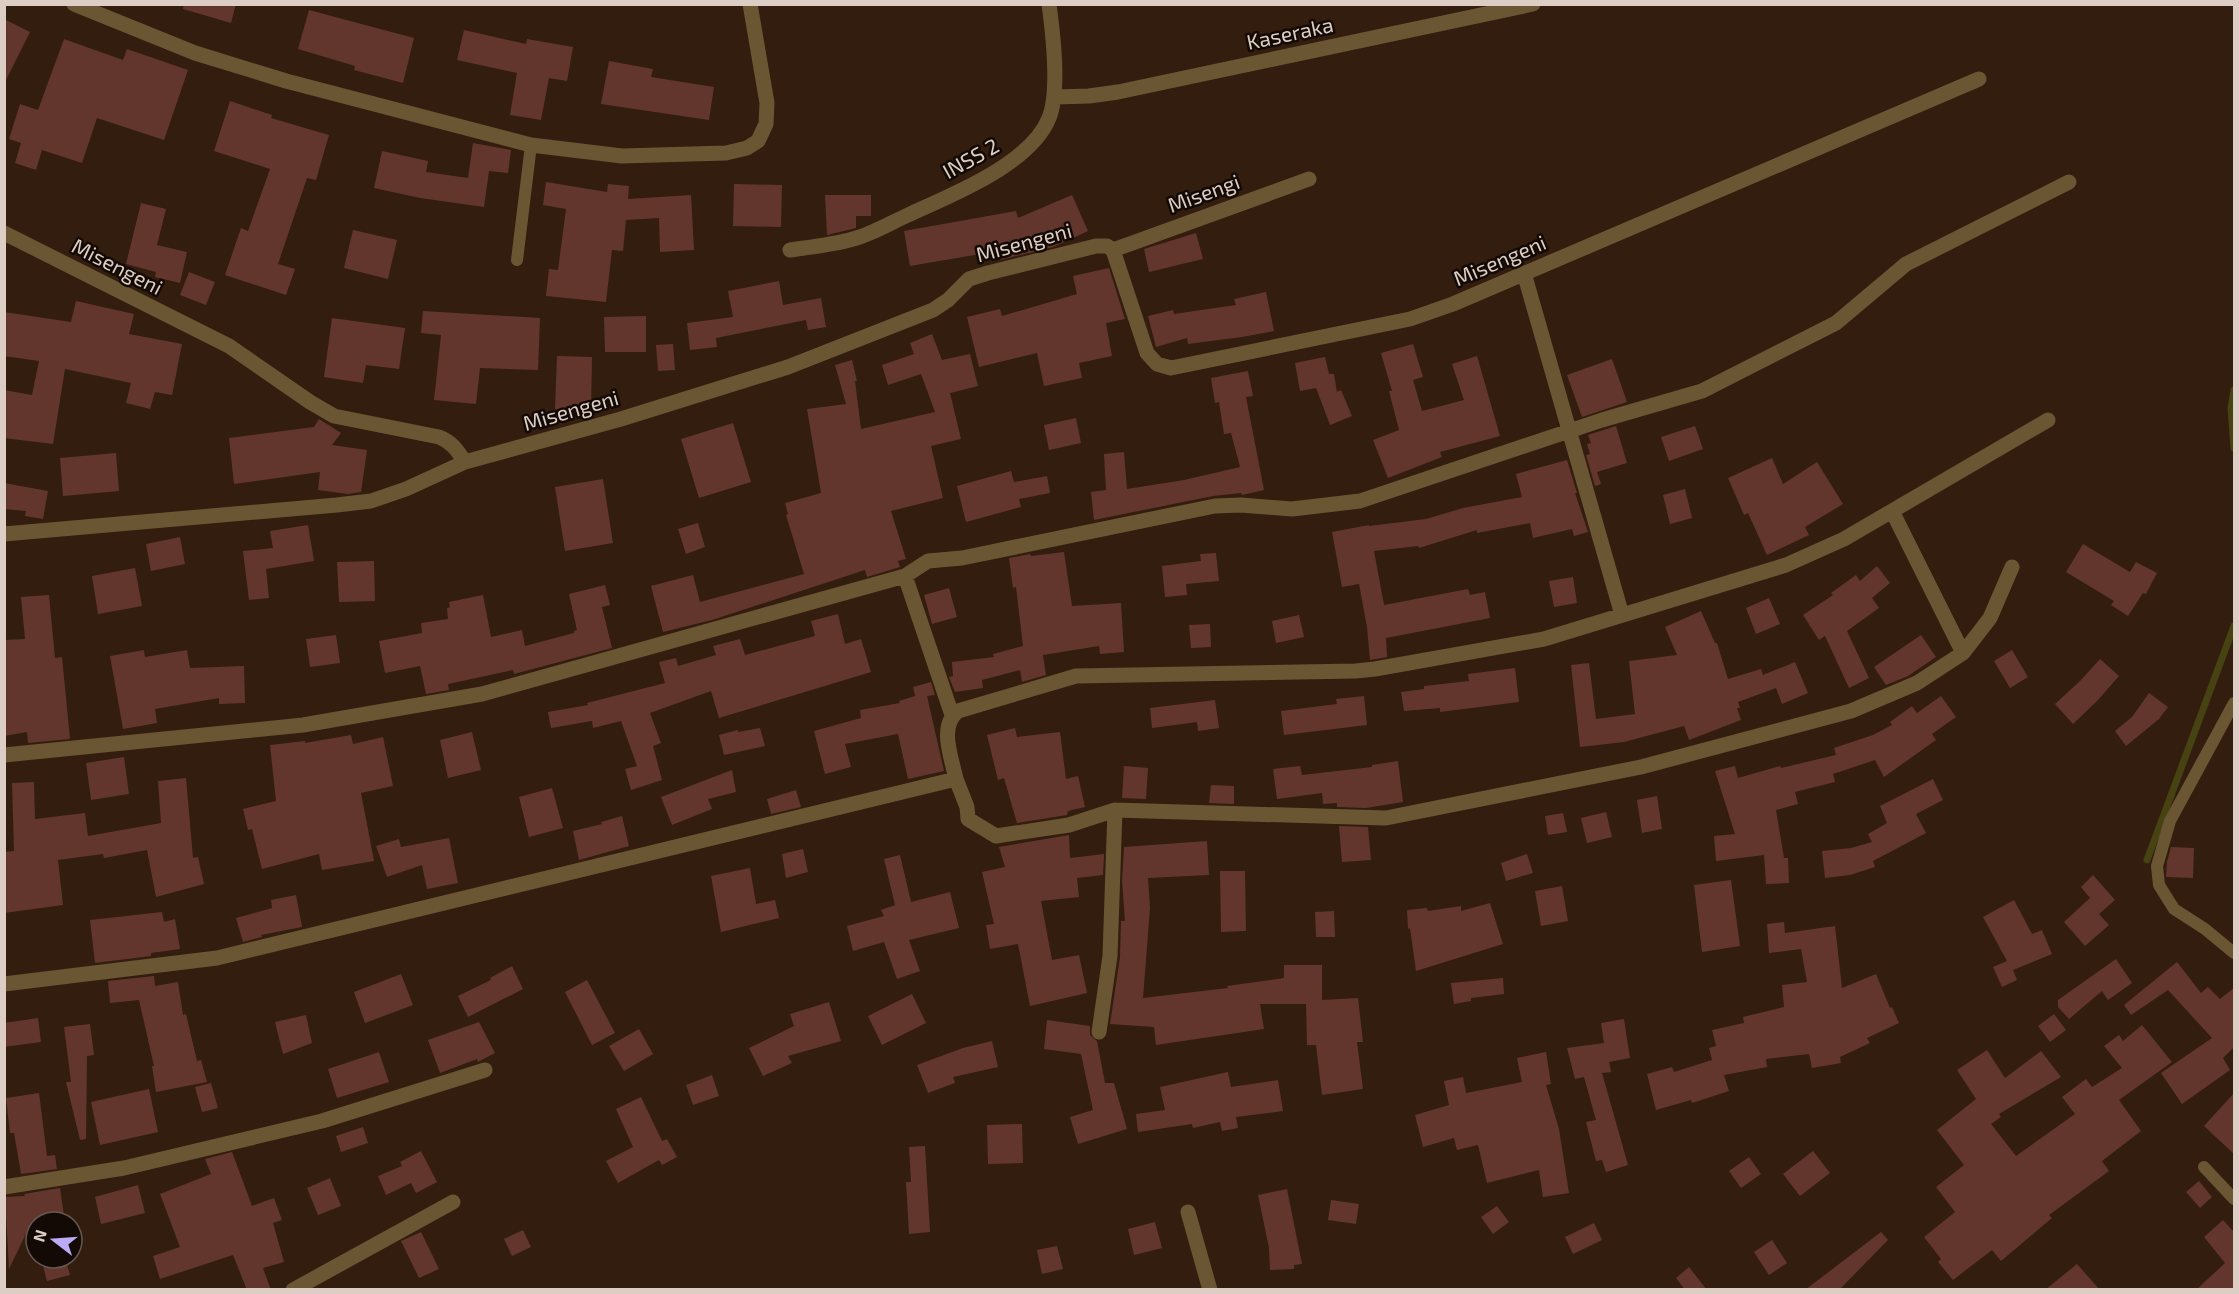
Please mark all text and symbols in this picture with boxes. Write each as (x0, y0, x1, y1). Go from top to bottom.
street label: Kaseraka (1244, 11, 1335, 54)
street label: INSS 2 (938, 132, 1003, 183)
street label: Misengi (1164, 168, 1243, 217)
street label: Misengeni (973, 217, 1074, 266)
street label: Misengeni (1449, 229, 1549, 290)
street label: Misengeni (68, 232, 167, 299)
street label: Misengeni (520, 384, 621, 435)
north arrow (24, 1210, 84, 1270)
text: N (28, 1227, 50, 1244)

